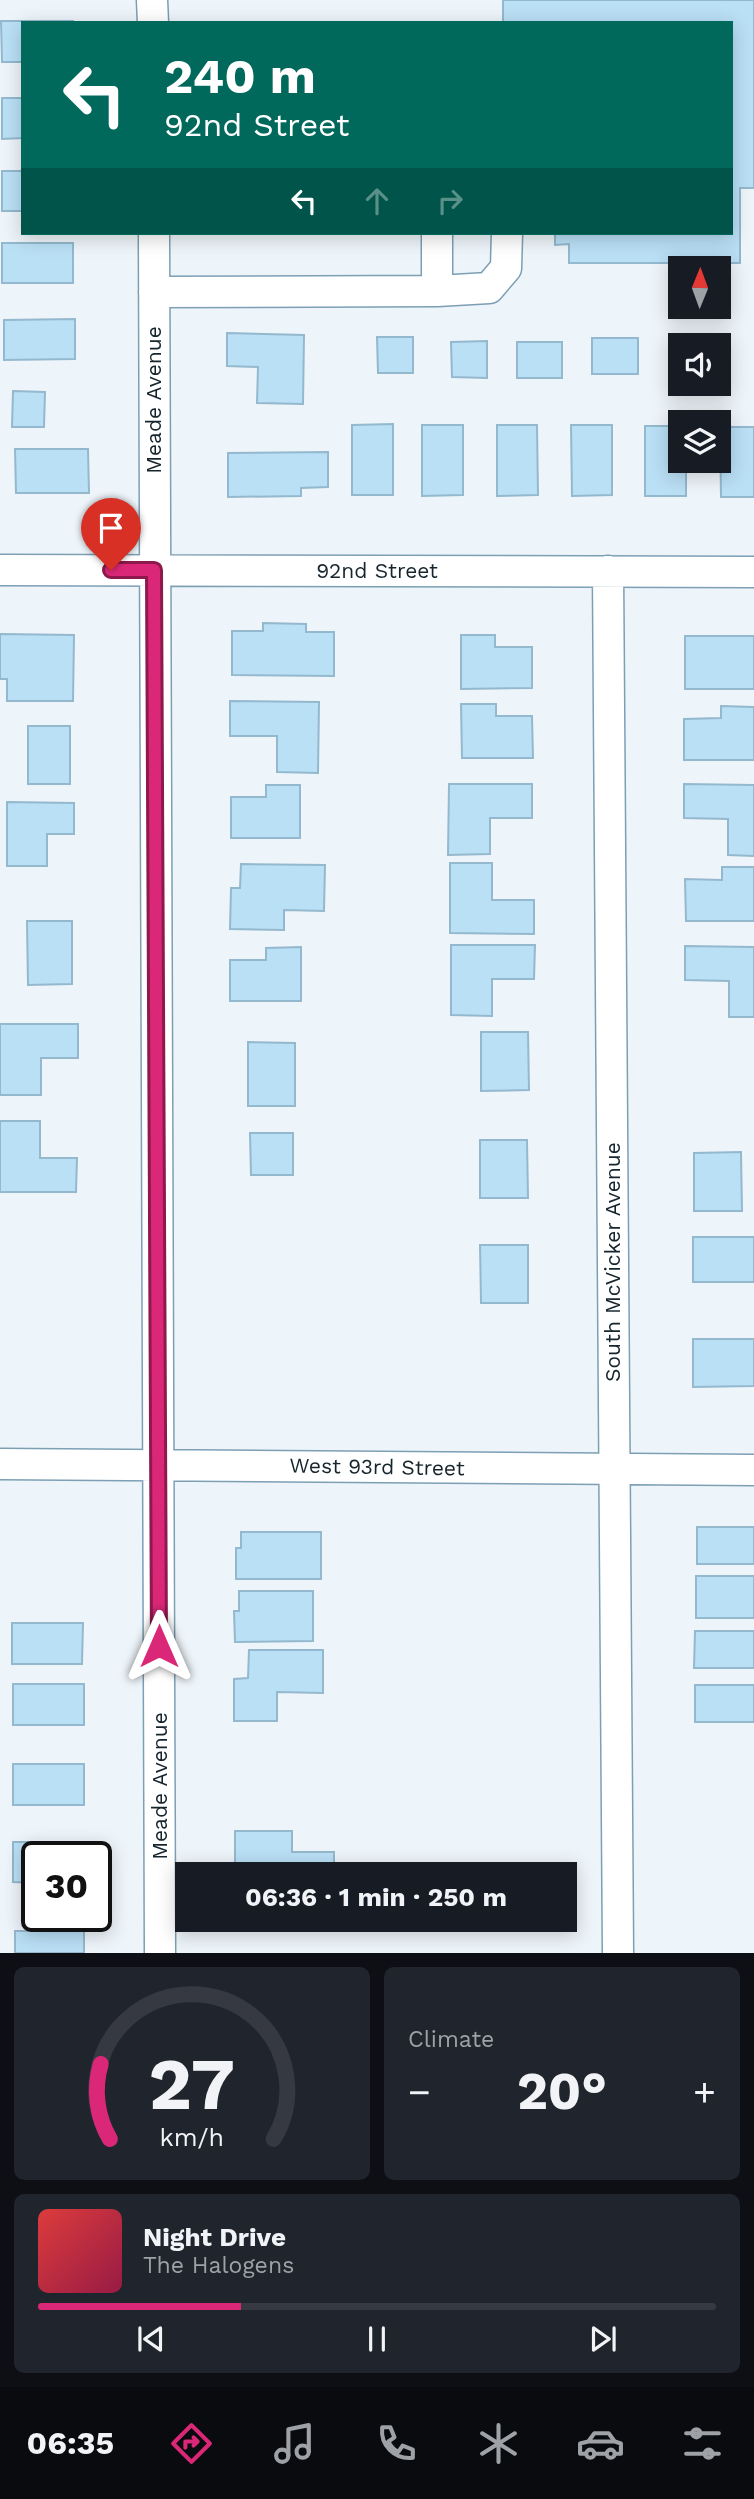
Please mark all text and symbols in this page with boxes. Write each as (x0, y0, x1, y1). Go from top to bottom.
text: 240 m (164, 47, 316, 105)
icon: left (49, 49, 140, 140)
text: 92nd Street (164, 106, 350, 144)
icon: left (285, 182, 323, 220)
icon: ahead (358, 182, 396, 220)
icon: right (431, 182, 469, 220)
north arrow (668, 256, 732, 318)
map controls (668, 256, 731, 473)
street label: Meade Avenue (141, 326, 166, 474)
button: sound (668, 333, 731, 396)
button: layers (668, 410, 731, 473)
pin (81, 498, 141, 570)
icon: arrive (92, 509, 130, 547)
street label: 92nd Street (316, 558, 438, 583)
street label: South McVicker Avenue (600, 1142, 625, 1382)
street label: West 93rd Street (289, 1452, 465, 1481)
position arrow (122, 1609, 196, 1683)
street label: Meade Avenue (147, 1712, 172, 1860)
speed limit sign: 30 (21, 1841, 112, 1932)
text: 06:36 · 1 min · 250 m (245, 1882, 507, 1912)
text: Climate (408, 2026, 494, 2053)
text: 27 (149, 2042, 235, 2128)
text: 20° (517, 2061, 607, 2122)
text: − (408, 2070, 431, 2114)
text: + (693, 2070, 716, 2114)
text: km/h (160, 2123, 224, 2152)
text: Night Drive (143, 2222, 286, 2252)
text: The Halogens (143, 2252, 294, 2279)
icon: previous (132, 2320, 170, 2358)
icon: pause (358, 2320, 396, 2358)
icon: next (584, 2320, 622, 2358)
icon: directions (167, 2419, 216, 2468)
icon: music (270, 2419, 319, 2468)
icon: phone (372, 2419, 421, 2468)
icon: climate (474, 2419, 523, 2468)
icon: car (576, 2419, 625, 2468)
icon: filters (678, 2419, 727, 2468)
text: 06:35 (27, 2424, 114, 2462)

